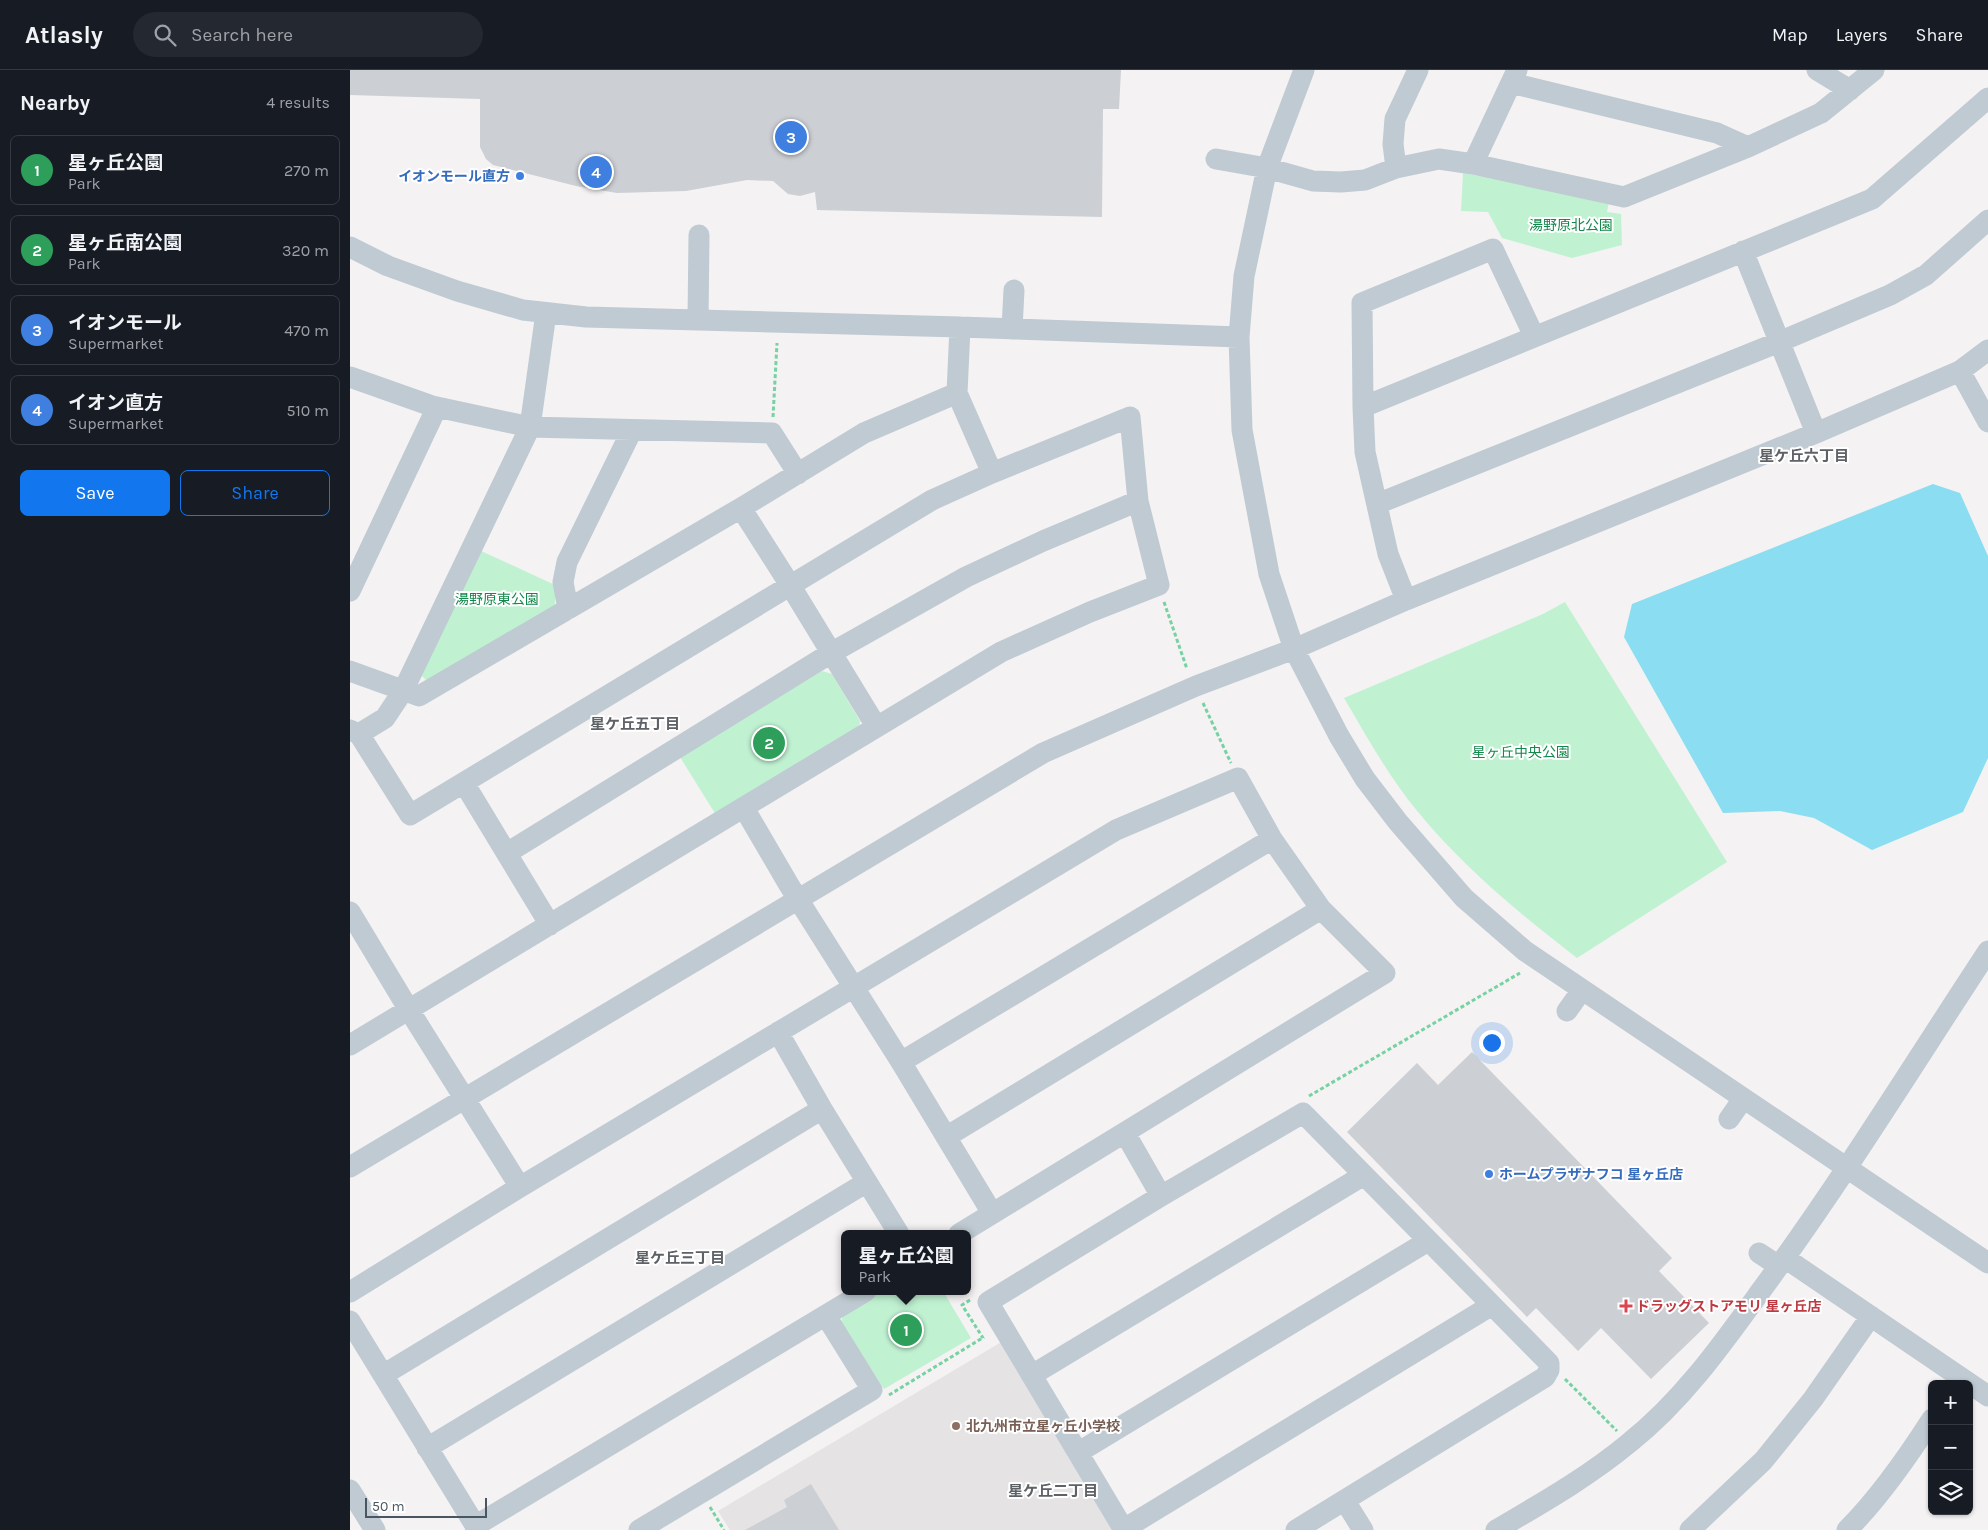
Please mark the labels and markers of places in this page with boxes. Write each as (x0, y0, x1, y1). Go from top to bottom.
pin: 3 (775, 118, 807, 156)
pin: 4 (580, 153, 612, 191)
place label: イオンモール直方 (398, 168, 510, 185)
marker: イオンモール直方 (514, 170, 526, 182)
pin: 2 (753, 724, 785, 762)
place label: ホームプラザナフコ 星ヶ丘店 (1499, 1166, 1683, 1183)
marker: ホームプラザナフコ 星ヶ丘店 (1483, 1168, 1495, 1180)
place label: ドラッグストアモリ 星ヶ丘店 (1636, 1298, 1822, 1315)
marker: ドラッグストアモリ 星ヶ丘店 (1620, 1300, 1632, 1312)
pin: 1 (890, 1311, 922, 1349)
place label: 北九州市立星ヶ丘小学校 (966, 1418, 1120, 1435)
marker: 北九州市立星ヶ丘小学校 (950, 1420, 962, 1432)

